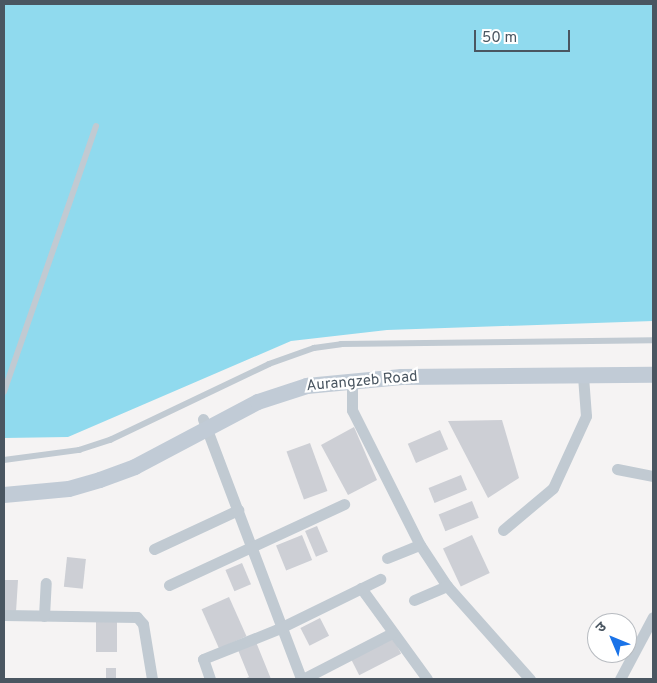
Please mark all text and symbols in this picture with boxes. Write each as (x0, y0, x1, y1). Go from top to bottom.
scale bar (477, 20, 573, 52)
text: 50 m (482, 29, 517, 48)
street label: Aurangzeb Road (306, 368, 418, 396)
north arrow (587, 613, 637, 663)
text: उ (593, 619, 611, 637)

